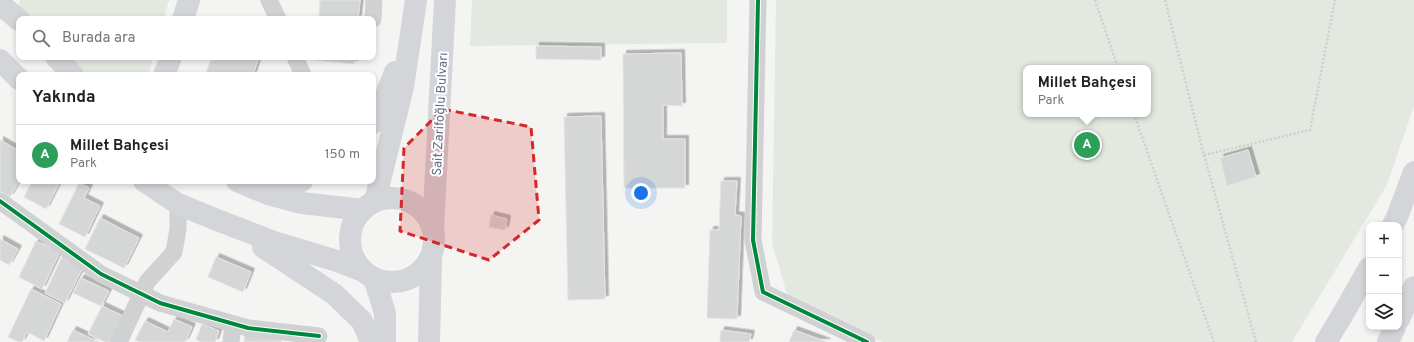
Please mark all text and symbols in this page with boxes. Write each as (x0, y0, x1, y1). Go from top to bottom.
search box (16, 16, 376, 60)
icon: search (30, 27, 52, 49)
text: Burada ara (62, 29, 135, 48)
street label: Sait Zarifoğlu Bulvarı (430, 52, 452, 176)
popup (1023, 65, 1151, 117)
text: Millet Bahçesi (1038, 74, 1136, 93)
text: Yakında (32, 87, 96, 109)
text: Park (1038, 93, 1064, 109)
pin: A (1074, 130, 1100, 160)
text: Millet Bahçesi (70, 137, 169, 156)
text: A (40, 147, 50, 163)
text: 150 m (325, 147, 360, 163)
text: Park (70, 156, 97, 172)
your location (631, 183, 651, 203)
map controls (1366, 222, 1402, 330)
button: + (1366, 222, 1402, 258)
button: − (1366, 258, 1402, 294)
button: layers (1366, 294, 1402, 330)

